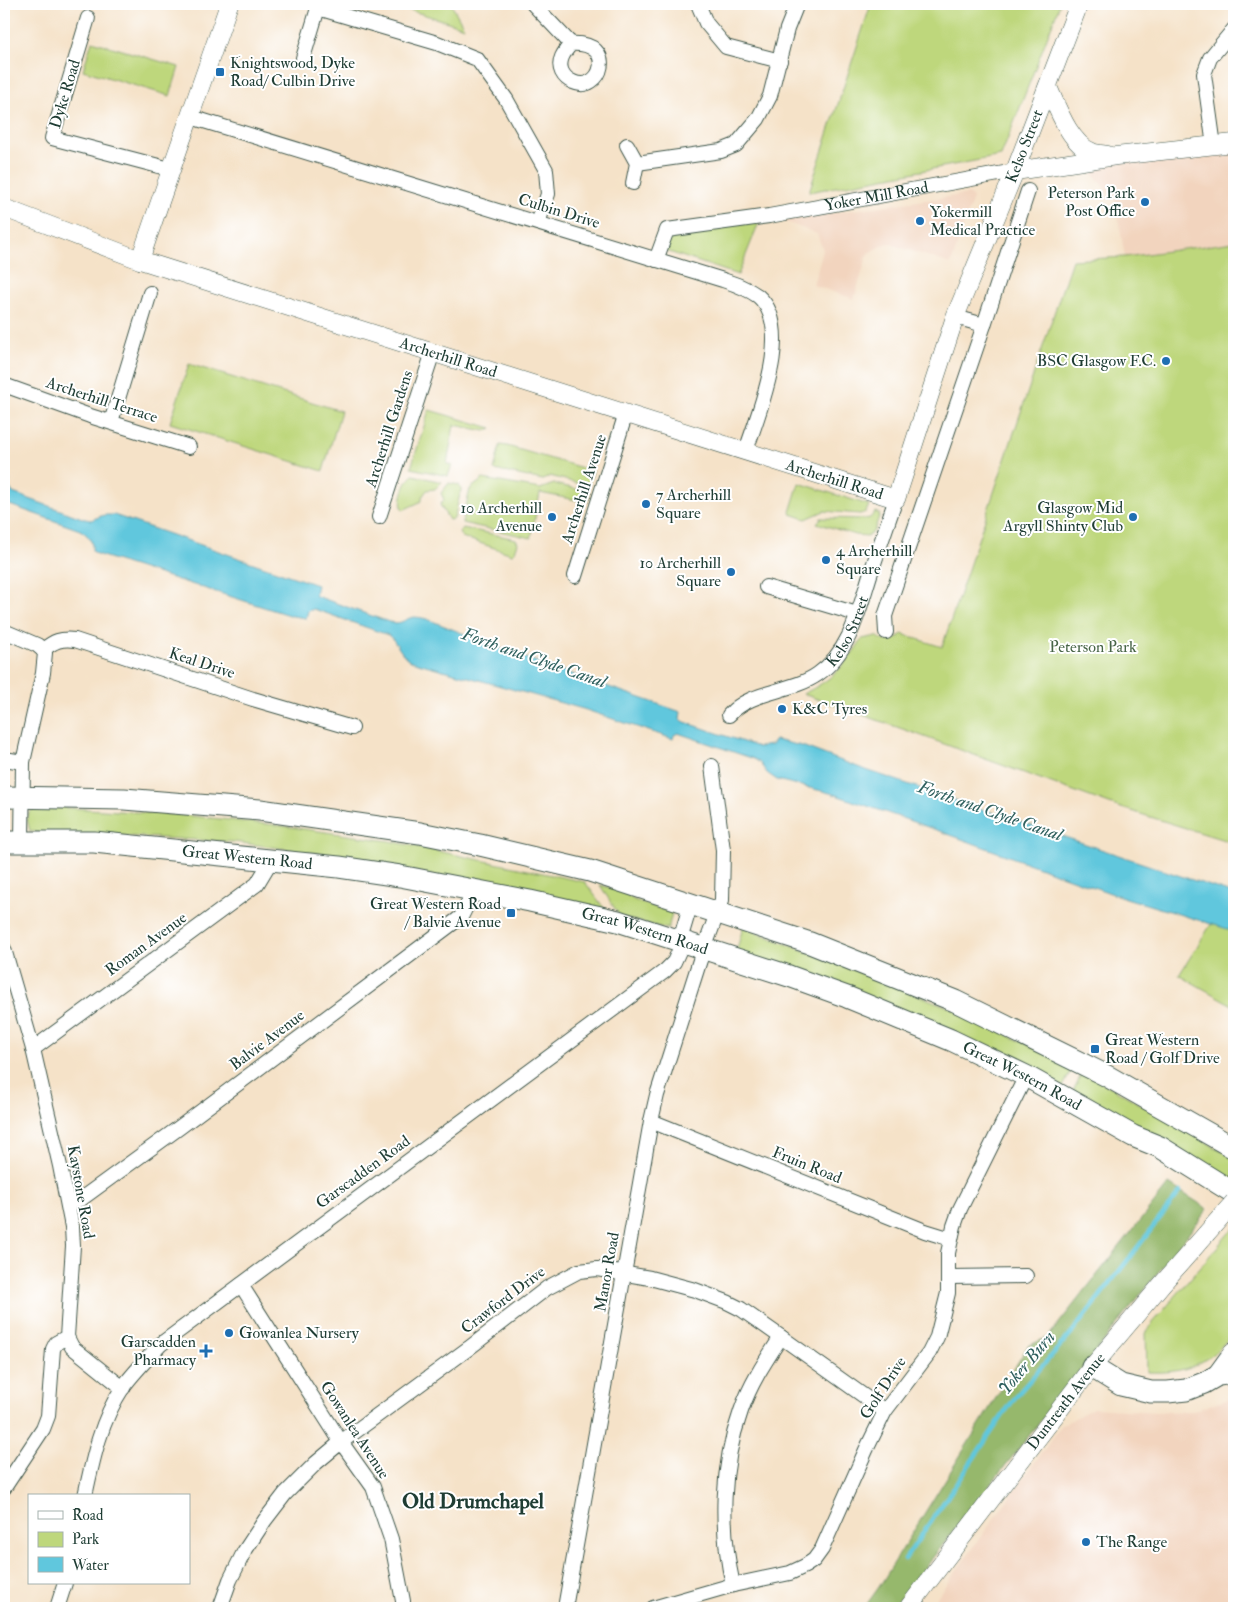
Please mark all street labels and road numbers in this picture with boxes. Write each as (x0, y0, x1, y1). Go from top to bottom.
street label: Dyke Road (45, 57, 85, 131)
street label: Kelso Street (1001, 107, 1048, 186)
street label: Yoker Mill Road (823, 177, 930, 216)
street label: Culbin Drive (516, 189, 602, 233)
street label: Archerhill Road (396, 332, 500, 382)
street label: Archerhill Gardens (360, 368, 417, 491)
street label: Archerhill Terrace (43, 372, 160, 428)
street label: Archerhill Avenue (557, 431, 611, 547)
street label: Archerhill Road (782, 454, 886, 504)
street label: Kelso Street (822, 594, 873, 671)
street label: Keal Drive (166, 643, 238, 683)
street label: Great Western Road (181, 841, 314, 874)
street label: Great Western Road (580, 903, 711, 959)
street label: Roman Avenue (101, 908, 191, 980)
street label: Balvie Avenue (226, 1005, 309, 1075)
street label: Great Western Road (959, 1037, 1085, 1115)
street label: Garscadden Road (312, 1131, 414, 1213)
street label: Fruin Road (769, 1142, 845, 1188)
street label: Kaystone Road (63, 1144, 99, 1240)
street label: Manor Road (590, 1230, 624, 1313)
street label: Crawford Drive (457, 1262, 549, 1338)
street label: Duntreath Avenue (1022, 1349, 1110, 1454)
street label: Golf Drive (855, 1353, 911, 1423)
street label: Gowanlea Avenue (316, 1377, 394, 1483)

